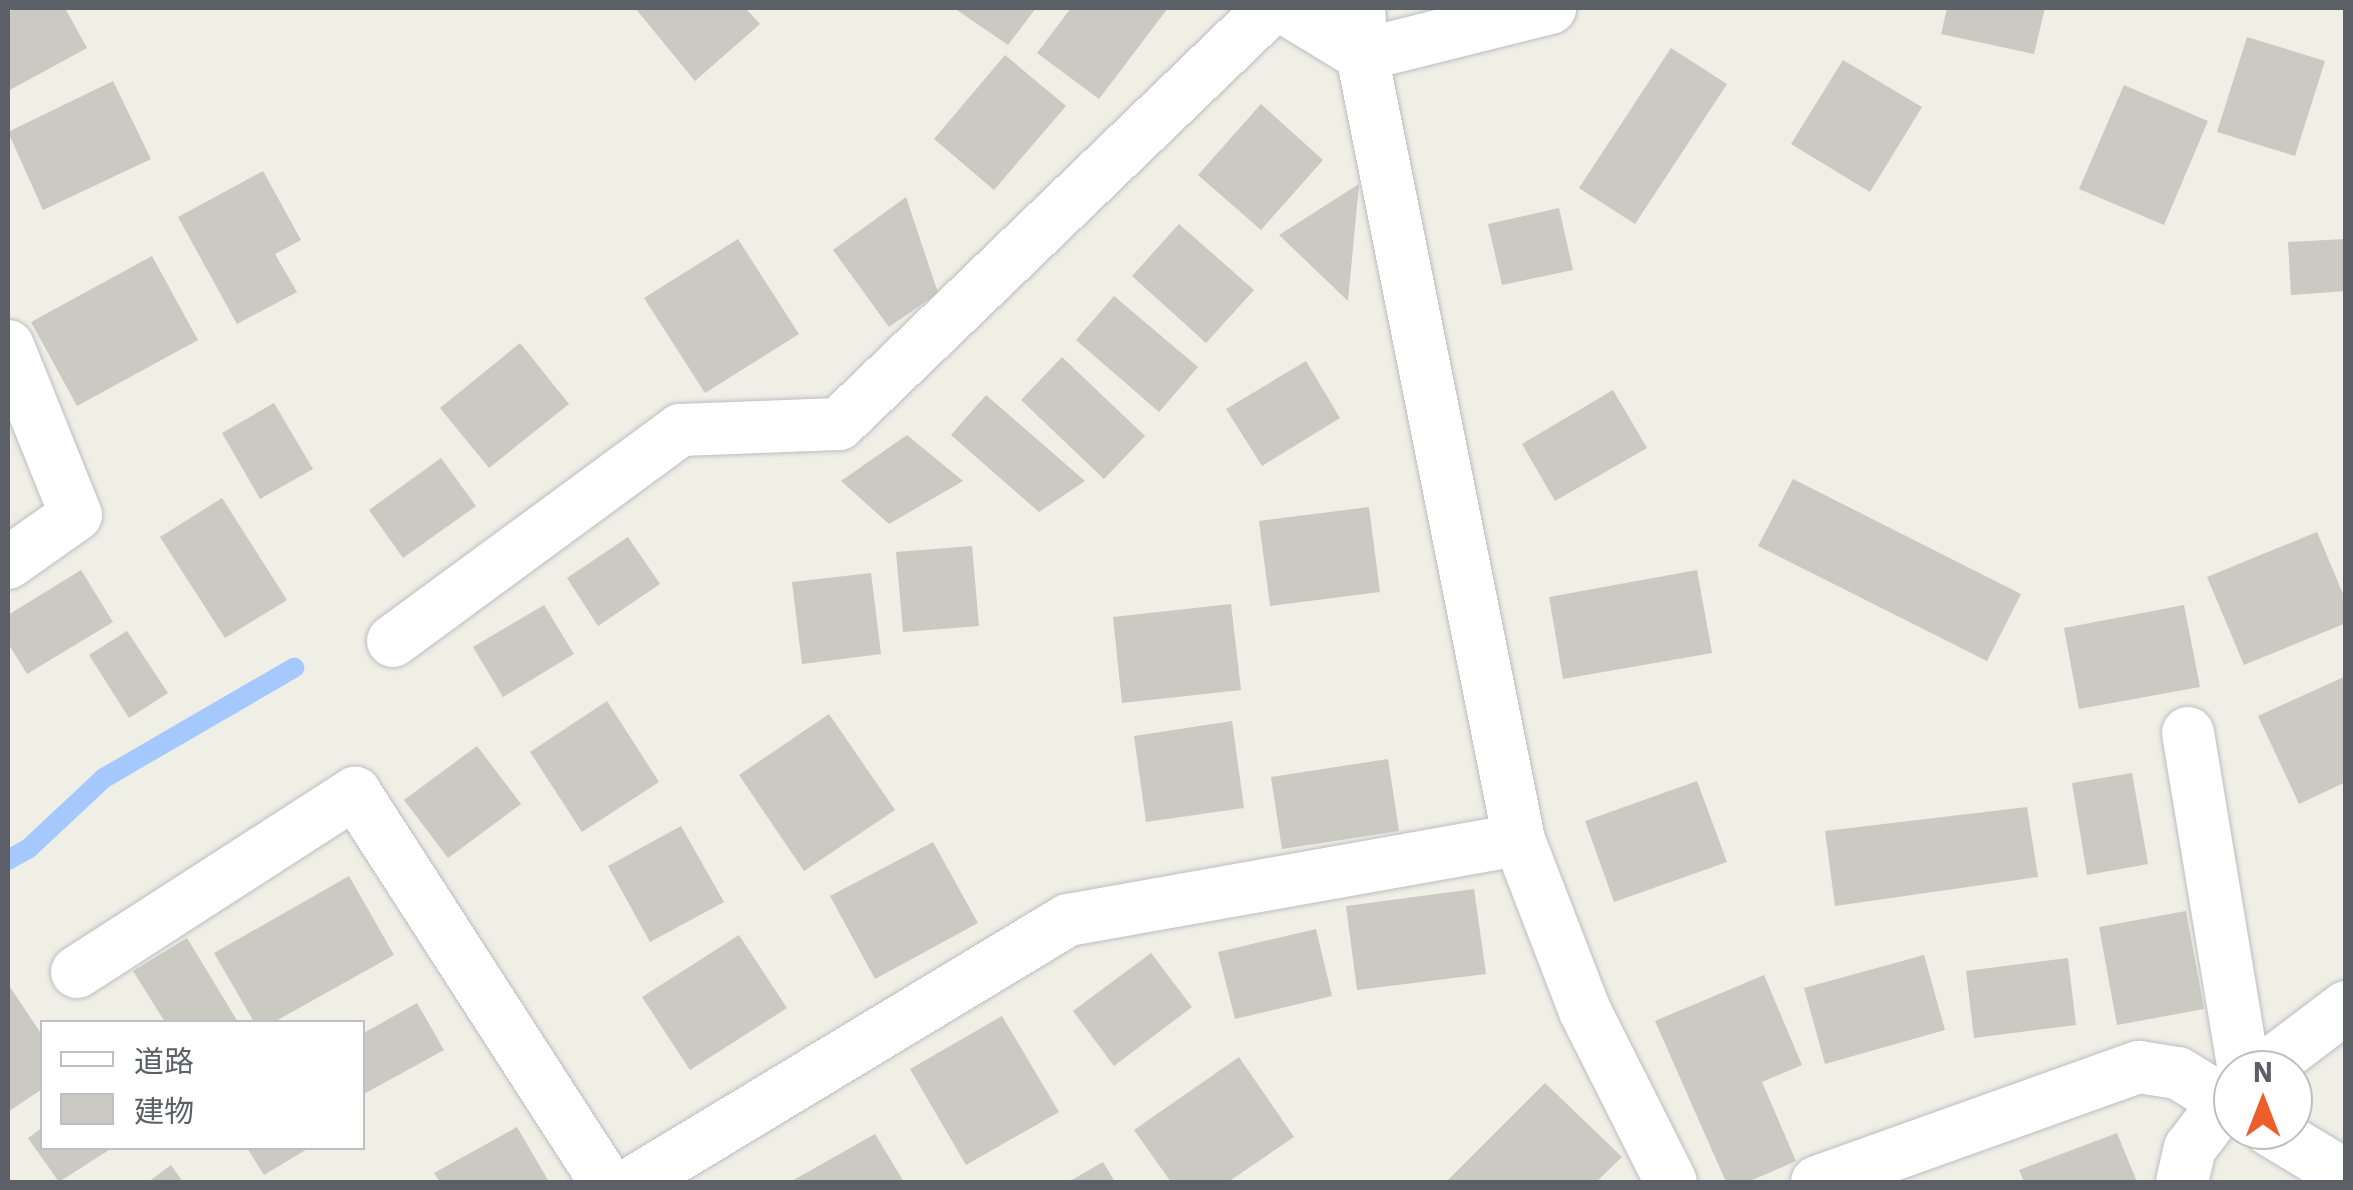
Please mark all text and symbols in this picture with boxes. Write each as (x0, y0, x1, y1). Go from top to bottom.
legend (40, 1020, 365, 1150)
text: 道路 (134, 1041, 194, 1080)
north arrow (2213, 1050, 2313, 1150)
text: N (2253, 1053, 2273, 1090)
text: 建物 (134, 1091, 194, 1130)

